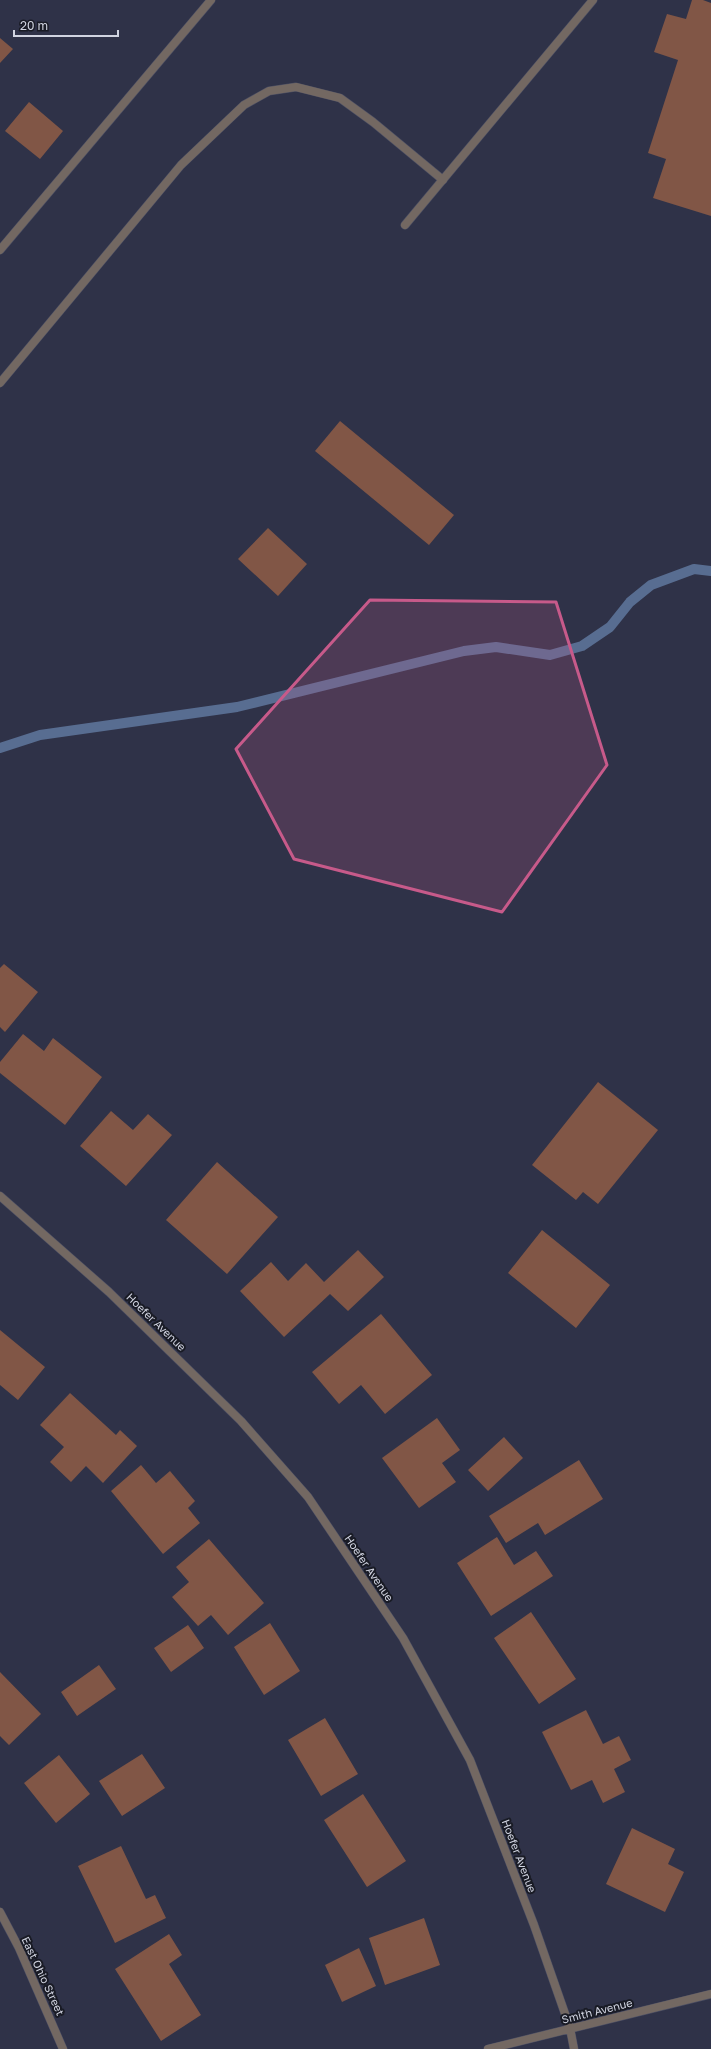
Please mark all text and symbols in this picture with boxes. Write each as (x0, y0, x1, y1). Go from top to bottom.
scale bar (14, 12, 118, 38)
text: 20 m (20, 18, 48, 33)
street label: Hoefer Avenue (124, 1290, 189, 1353)
street label: Hoefer Avenue (342, 1532, 396, 1603)
street label: Hoefer Avenue (500, 1817, 539, 1894)
street label: East Ohio Street (19, 1934, 67, 2017)
street label: Smith Avenue (560, 1995, 634, 2026)

